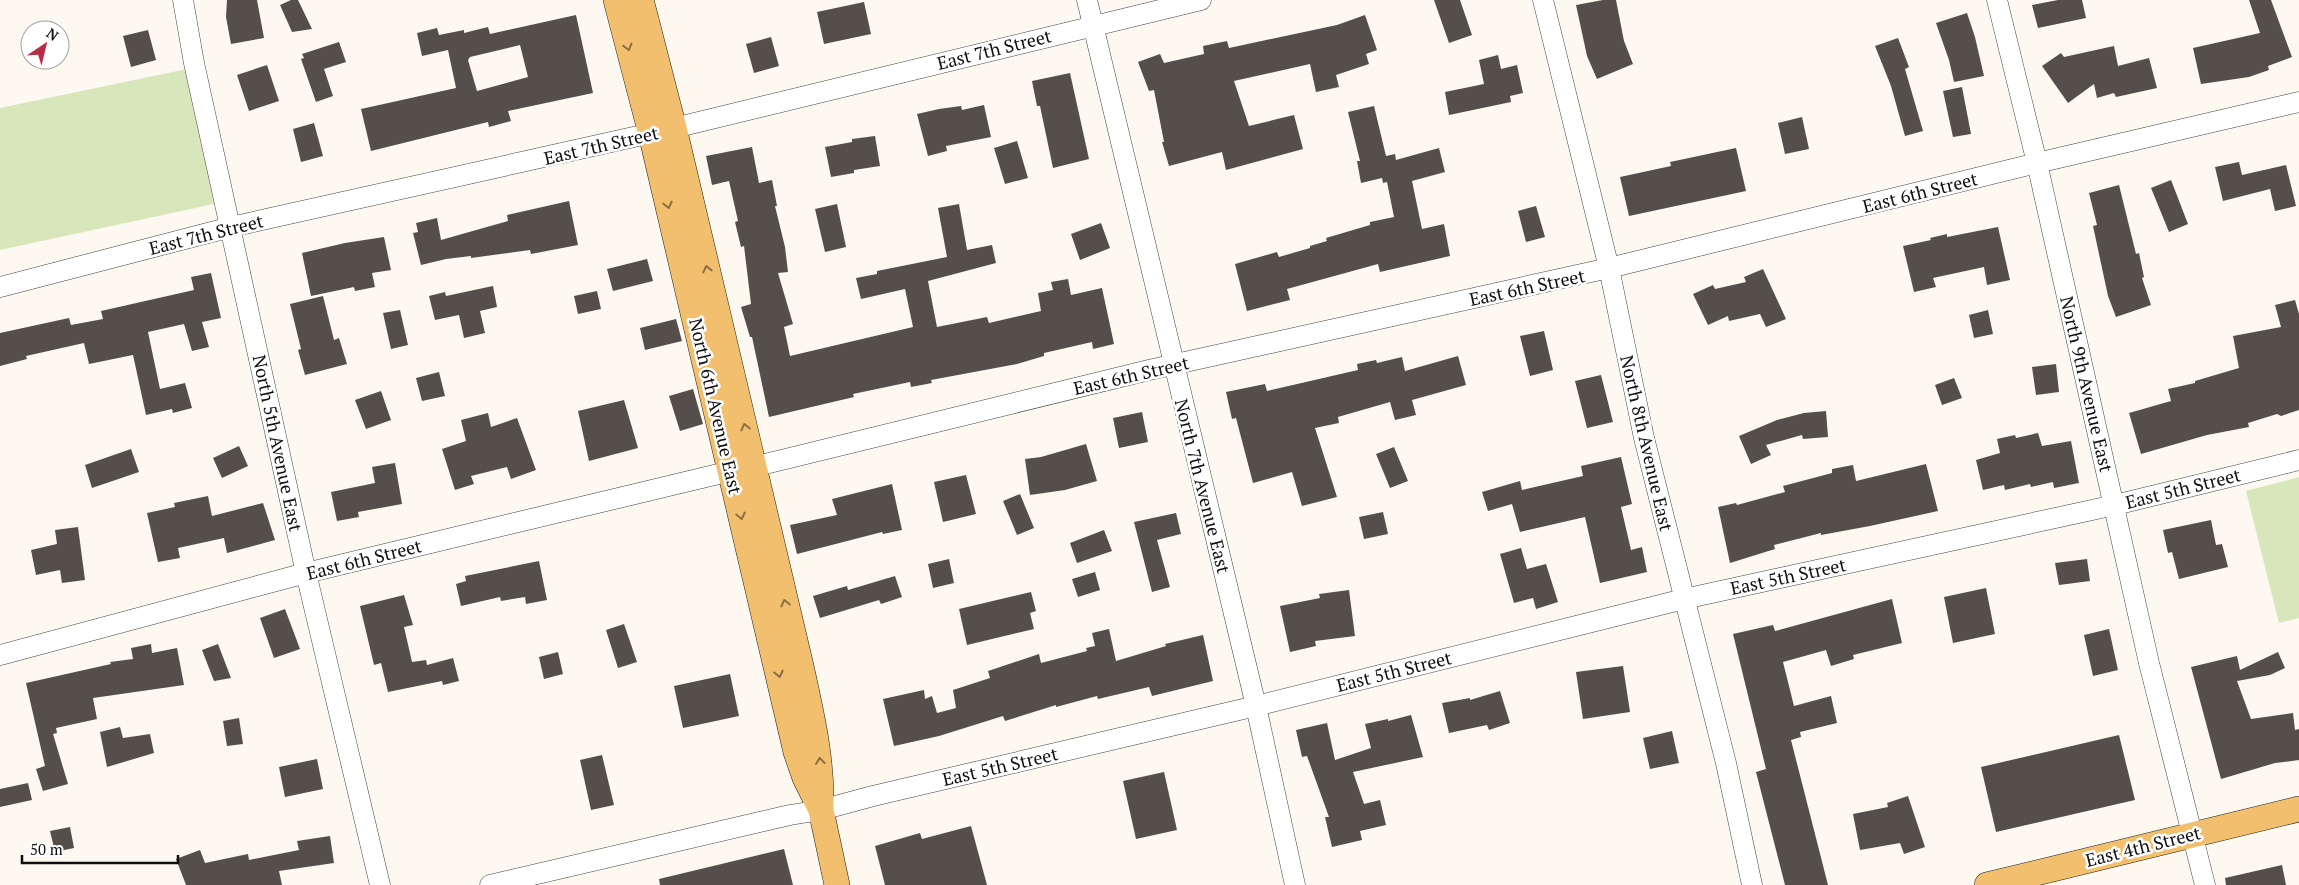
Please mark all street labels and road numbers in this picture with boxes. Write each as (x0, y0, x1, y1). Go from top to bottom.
street label: East 7th Street (934, 23, 1054, 75)
street label: East 7th Street (541, 120, 661, 170)
street label: East 6th Street (1860, 166, 1980, 218)
street label: East 7th Street (146, 208, 266, 260)
street label: East 6th Street (1467, 263, 1587, 311)
street label: North 9th Avenue East (2055, 294, 2119, 475)
street label: North 6th Avenue East (684, 316, 748, 497)
street label: East 6th Street (1071, 350, 1191, 400)
street label: North 5th Avenue East (248, 353, 309, 534)
street label: North 8th Avenue East (1615, 353, 1679, 534)
street label: North 7th Avenue East (1170, 396, 1236, 576)
street label: East 5th Street (2123, 462, 2243, 514)
street label: East 6th Street (304, 533, 424, 585)
street label: East 5th Street (1728, 552, 1848, 600)
street label: East 5th Street (1334, 645, 1454, 697)
street label: East 5th Street (940, 741, 1060, 791)
street label: East 4th Street (2083, 820, 2203, 872)

